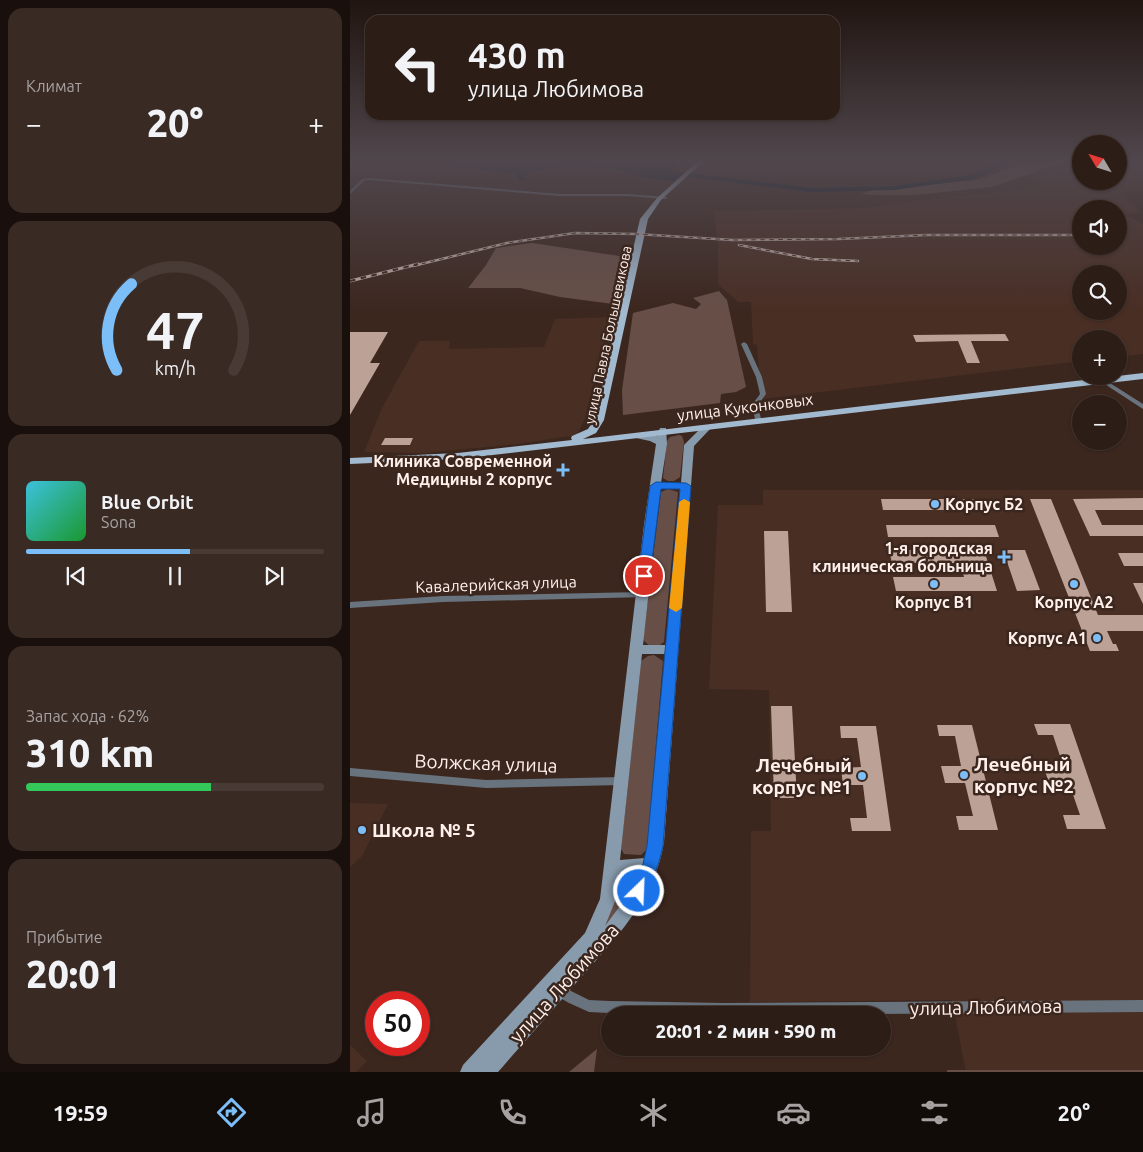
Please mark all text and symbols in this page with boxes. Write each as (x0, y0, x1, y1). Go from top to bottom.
icon: left (385, 35, 450, 100)
text: 430 m (468, 35, 566, 75)
text: улица Любимова (468, 76, 644, 101)
text: Климат (26, 77, 82, 95)
text: 20° (147, 102, 203, 144)
text: − (26, 108, 42, 139)
text: + (308, 108, 324, 139)
north arrow (1072, 135, 1128, 190)
map controls (1072, 135, 1127, 450)
button: sound (1072, 200, 1127, 255)
street label: улица Павла Большевикова (581, 244, 635, 426)
button: search (1072, 265, 1127, 320)
text: 47 (146, 301, 204, 359)
button: + (1072, 330, 1127, 385)
text: km/h (154, 358, 196, 378)
street label: улица Куконковых (676, 390, 814, 424)
button: − (1072, 395, 1127, 450)
place label: Клиника Современной Медицины 2 корпус (373, 452, 552, 488)
marker: Клиника Современной Медицины 2 корпус (556, 463, 570, 477)
text: Blue Orbit (101, 491, 194, 513)
place label: Корпус Б2 (945, 495, 1023, 513)
marker: Корпус Б2 (929, 498, 941, 510)
text: Sona (101, 513, 136, 531)
place label: 1-я городская клиническая больница (812, 539, 993, 575)
marker: 1-я городская клиническая больница (997, 550, 1011, 564)
pin (623, 555, 665, 597)
icon: previous (62, 562, 90, 590)
icon: pause (161, 562, 189, 590)
icon: next (260, 562, 288, 590)
icon: arrive (630, 562, 658, 590)
street label: Кавалерийская улица (415, 572, 577, 596)
marker: Корпус В1 (928, 578, 940, 590)
marker: Корпус А2 (1068, 578, 1080, 590)
place label: Корпус В1 (895, 593, 973, 611)
place label: Корпус А2 (1034, 593, 1114, 611)
place label: Корпус А1 (1008, 629, 1087, 647)
marker: Корпус А1 (1091, 632, 1103, 644)
text: Запас хода · 62% (26, 707, 149, 725)
text: 310 km (26, 732, 154, 774)
street label: Волжская улица (414, 750, 558, 776)
place label: Лечебный корпус №2 (974, 753, 1074, 797)
place label: Лечебный корпус №1 (752, 754, 852, 798)
marker: Лечебный корпус №2 (958, 769, 970, 781)
marker: Лечебный корпус №1 (856, 770, 868, 782)
place label: Школа № 5 (372, 819, 476, 841)
marker: Школа № 5 (356, 824, 368, 836)
position arrow (612, 864, 664, 916)
street label: улица Любимова (505, 919, 623, 1047)
text: Прибытие (26, 928, 103, 946)
text: 20:01 (26, 953, 121, 995)
speed limit sign: 50 (365, 991, 430, 1056)
street label: улица Любимова (910, 995, 1062, 1019)
text: 20:01 · 2 мин · 590 m (656, 1020, 836, 1042)
icon: directions (214, 1095, 249, 1130)
icon: music (354, 1095, 389, 1130)
icon: phone (495, 1095, 530, 1130)
icon: climate (636, 1095, 671, 1130)
icon: car (776, 1095, 811, 1130)
icon: filters (917, 1095, 952, 1130)
text: 19:59 (53, 1100, 108, 1125)
text: 20° (1057, 1100, 1090, 1125)

